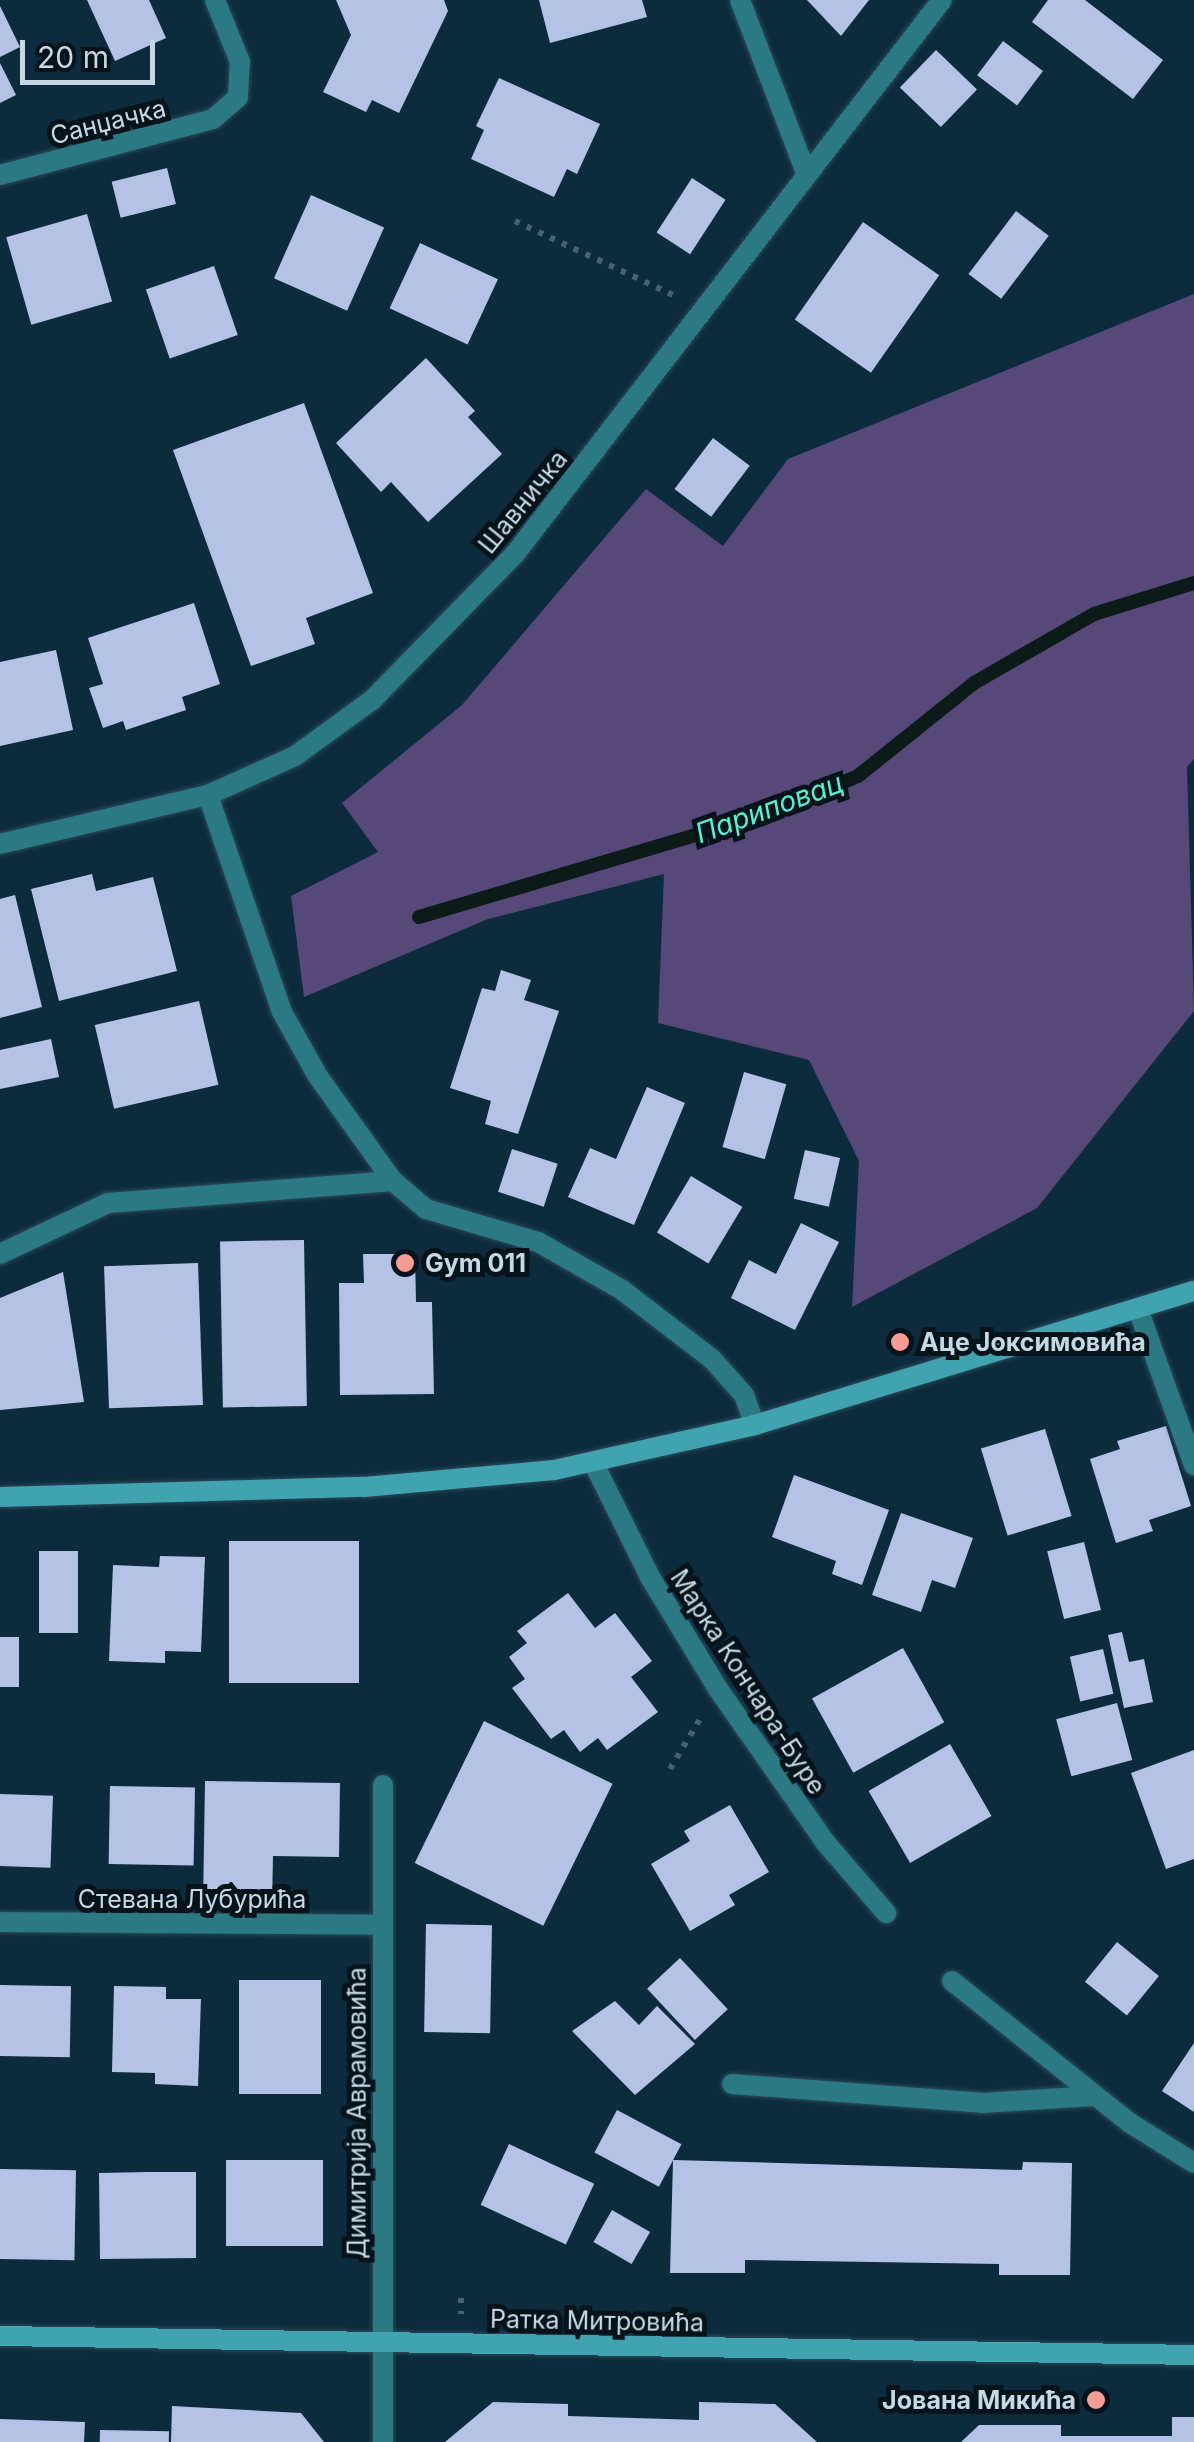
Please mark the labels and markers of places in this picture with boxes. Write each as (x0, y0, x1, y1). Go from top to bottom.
place label: Gym 011 (425, 1248, 526, 1278)
marker: Gym 011 (394, 1252, 416, 1274)
place label: Аце Јоксимовића (920, 1327, 1146, 1357)
marker: Аце Јоксимовића (889, 1331, 911, 1353)
place label: Јована Микића (882, 2385, 1076, 2415)
marker: Јована Микића (1085, 2389, 1107, 2411)

